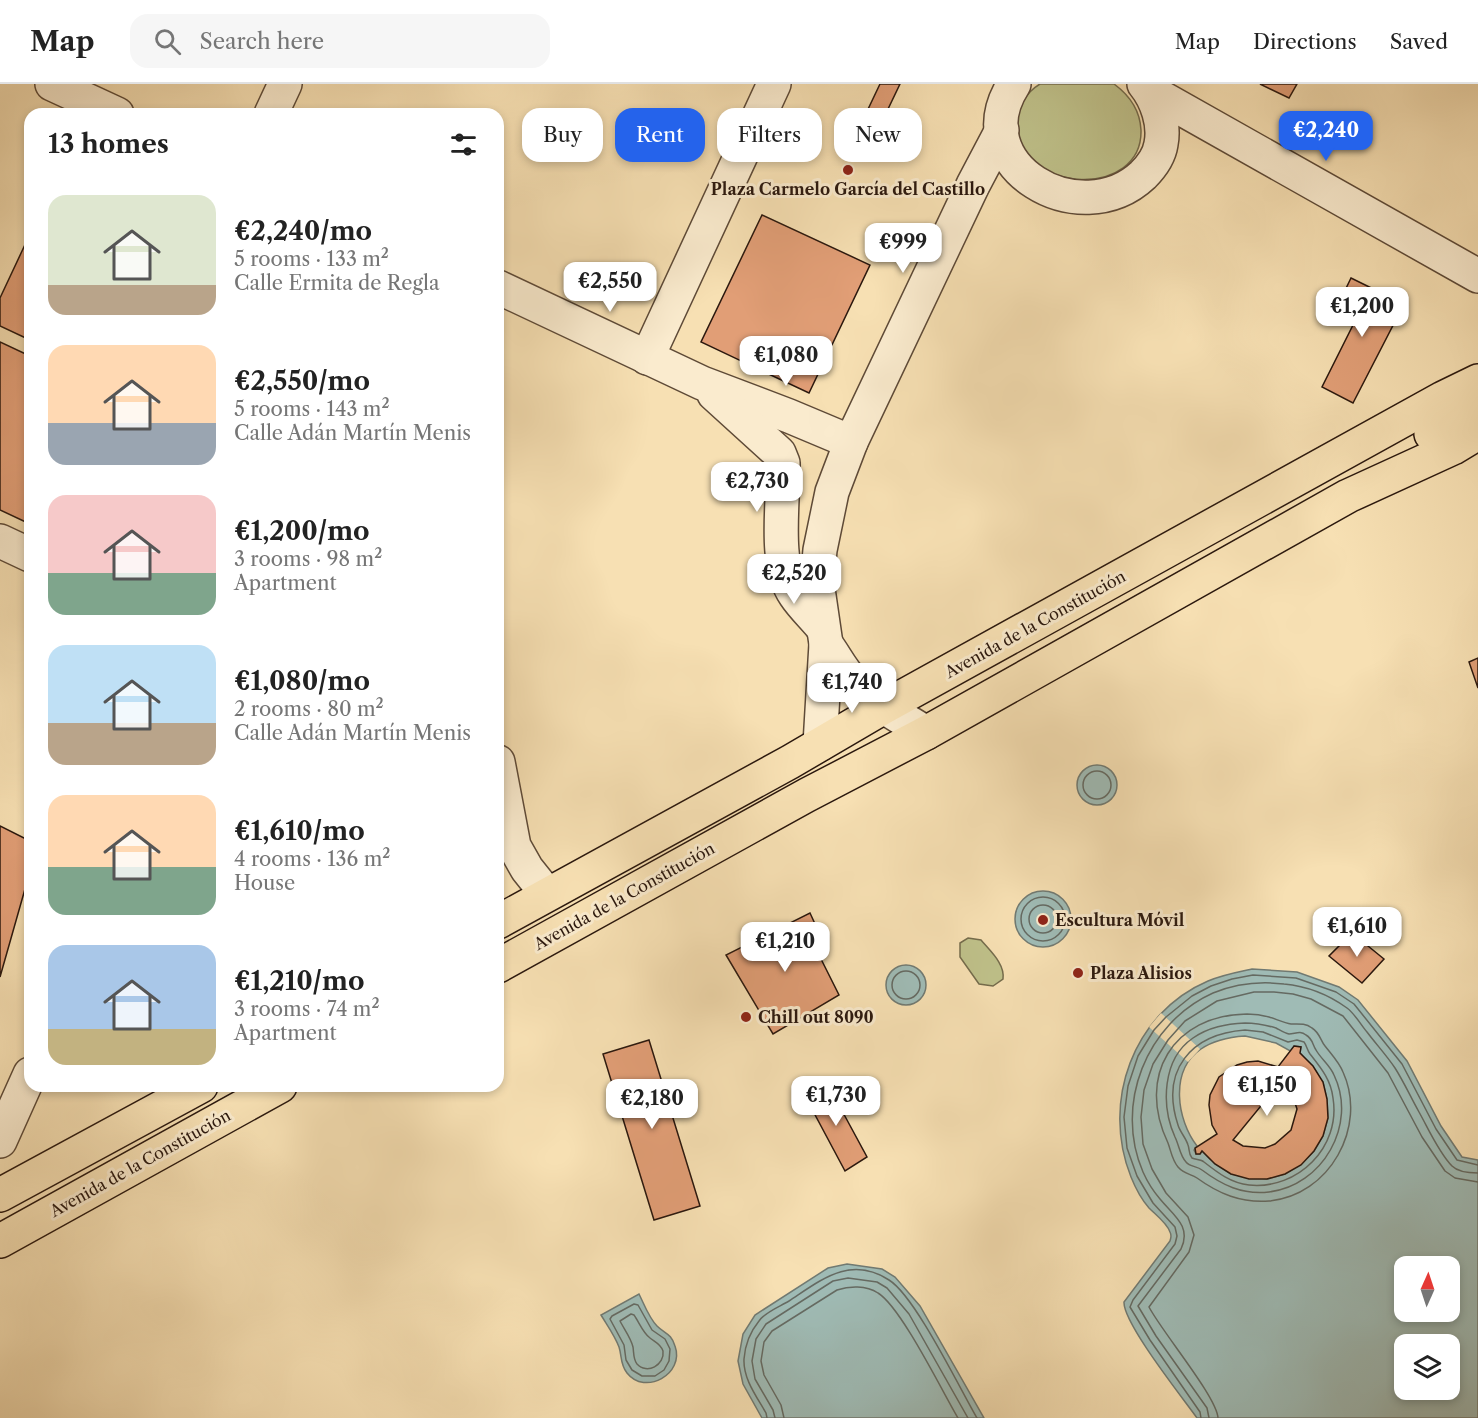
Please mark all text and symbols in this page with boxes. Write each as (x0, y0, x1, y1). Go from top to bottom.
search box (130, 14, 550, 68)
text: Map (30, 24, 94, 58)
icon: search (151, 25, 184, 58)
text: Search here (199, 28, 324, 55)
text: Map (1175, 29, 1220, 54)
text: Directions (1253, 29, 1357, 54)
text: Saved (1390, 29, 1448, 54)
chip: Buy (522, 108, 603, 162)
chip: Rent (615, 108, 705, 162)
chip: Filters (717, 108, 822, 162)
chip: New (834, 108, 922, 162)
pin: €2,240 (1277, 111, 1375, 162)
text: €2,240 (1293, 118, 1359, 142)
text: 13 homes (48, 128, 169, 160)
icon: filters (447, 128, 480, 161)
marker: Plaza Carmelo García del Castillo (841, 163, 855, 177)
place label: Plaza Carmelo García del Castillo (711, 179, 985, 199)
text: €2,240/mo (234, 215, 372, 247)
icon: home (96, 219, 168, 291)
pin: €999 (867, 223, 939, 274)
text: €999 (879, 230, 927, 254)
text: 5 rooms · 133 m² (234, 247, 389, 271)
pin: €2,550 (561, 262, 659, 313)
text: €2,550 (578, 269, 642, 293)
text: Calle Ermita de Regla (234, 271, 440, 295)
pin: €1,200 (1313, 287, 1411, 338)
text: €1,200 (1330, 294, 1394, 318)
pin: €1,080 (737, 336, 835, 387)
text: €1,080 (754, 343, 818, 367)
text: €2,550/mo (234, 365, 370, 397)
icon: home (96, 369, 168, 441)
text: 5 rooms · 143 m² (234, 397, 390, 421)
text: Calle Adán Martín Menis (234, 421, 471, 445)
pin: €2,730 (708, 462, 806, 513)
text: €2,730 (725, 469, 789, 493)
text: €1,200/mo (234, 515, 370, 547)
icon: home (96, 519, 168, 591)
text: 3 rooms · 98 m² (234, 547, 382, 571)
pin: €2,520 (745, 554, 843, 605)
text: €2,520 (761, 561, 827, 585)
street label: Avenida de la Constitución (940, 566, 1129, 683)
text: Apartment (234, 571, 337, 595)
pin: €1,740 (803, 663, 901, 714)
text: €1,080/mo (234, 665, 370, 697)
icon: home (96, 669, 168, 741)
text: €1,740 (821, 670, 883, 694)
text: 2 rooms · 80 m² (234, 697, 384, 721)
text: Calle Adán Martín Menis (234, 721, 471, 745)
text: €1,610/mo (234, 815, 365, 847)
icon: home (96, 819, 168, 891)
street label: Avenida de la Constitución (529, 838, 718, 955)
text: 4 rooms · 136 m² (234, 847, 390, 871)
text: House (234, 871, 295, 895)
pin: €1,610 (1308, 907, 1406, 958)
place label: Escultura Móvil (1055, 910, 1185, 930)
marker: Escultura Móvil (1036, 913, 1050, 927)
text: €1,610 (1327, 914, 1387, 938)
pin: €1,210 (736, 922, 834, 973)
text: €1,210 (755, 929, 815, 953)
place label: Plaza Alisios (1090, 963, 1192, 983)
text: €1,210/mo (234, 965, 365, 997)
marker: Plaza Alisios (1071, 966, 1085, 980)
icon: home (96, 969, 168, 1041)
text: 3 rooms · 74 m² (234, 997, 380, 1021)
place label: Chill out 8090 (758, 1007, 874, 1027)
marker: Chill out 8090 (739, 1010, 753, 1024)
text: Apartment (234, 1021, 337, 1045)
pin: €1,150 (1218, 1066, 1316, 1117)
text: €1,150 (1237, 1073, 1297, 1097)
pin: €1,730 (787, 1076, 885, 1127)
pin: €2,180 (603, 1079, 701, 1130)
text: €1,730 (805, 1083, 867, 1107)
text: €2,180 (620, 1086, 684, 1110)
street label: Avenida de la Constitución (45, 1105, 234, 1222)
north arrow (1394, 1256, 1460, 1322)
map controls (1394, 1256, 1460, 1400)
button: layers (1394, 1334, 1460, 1400)

